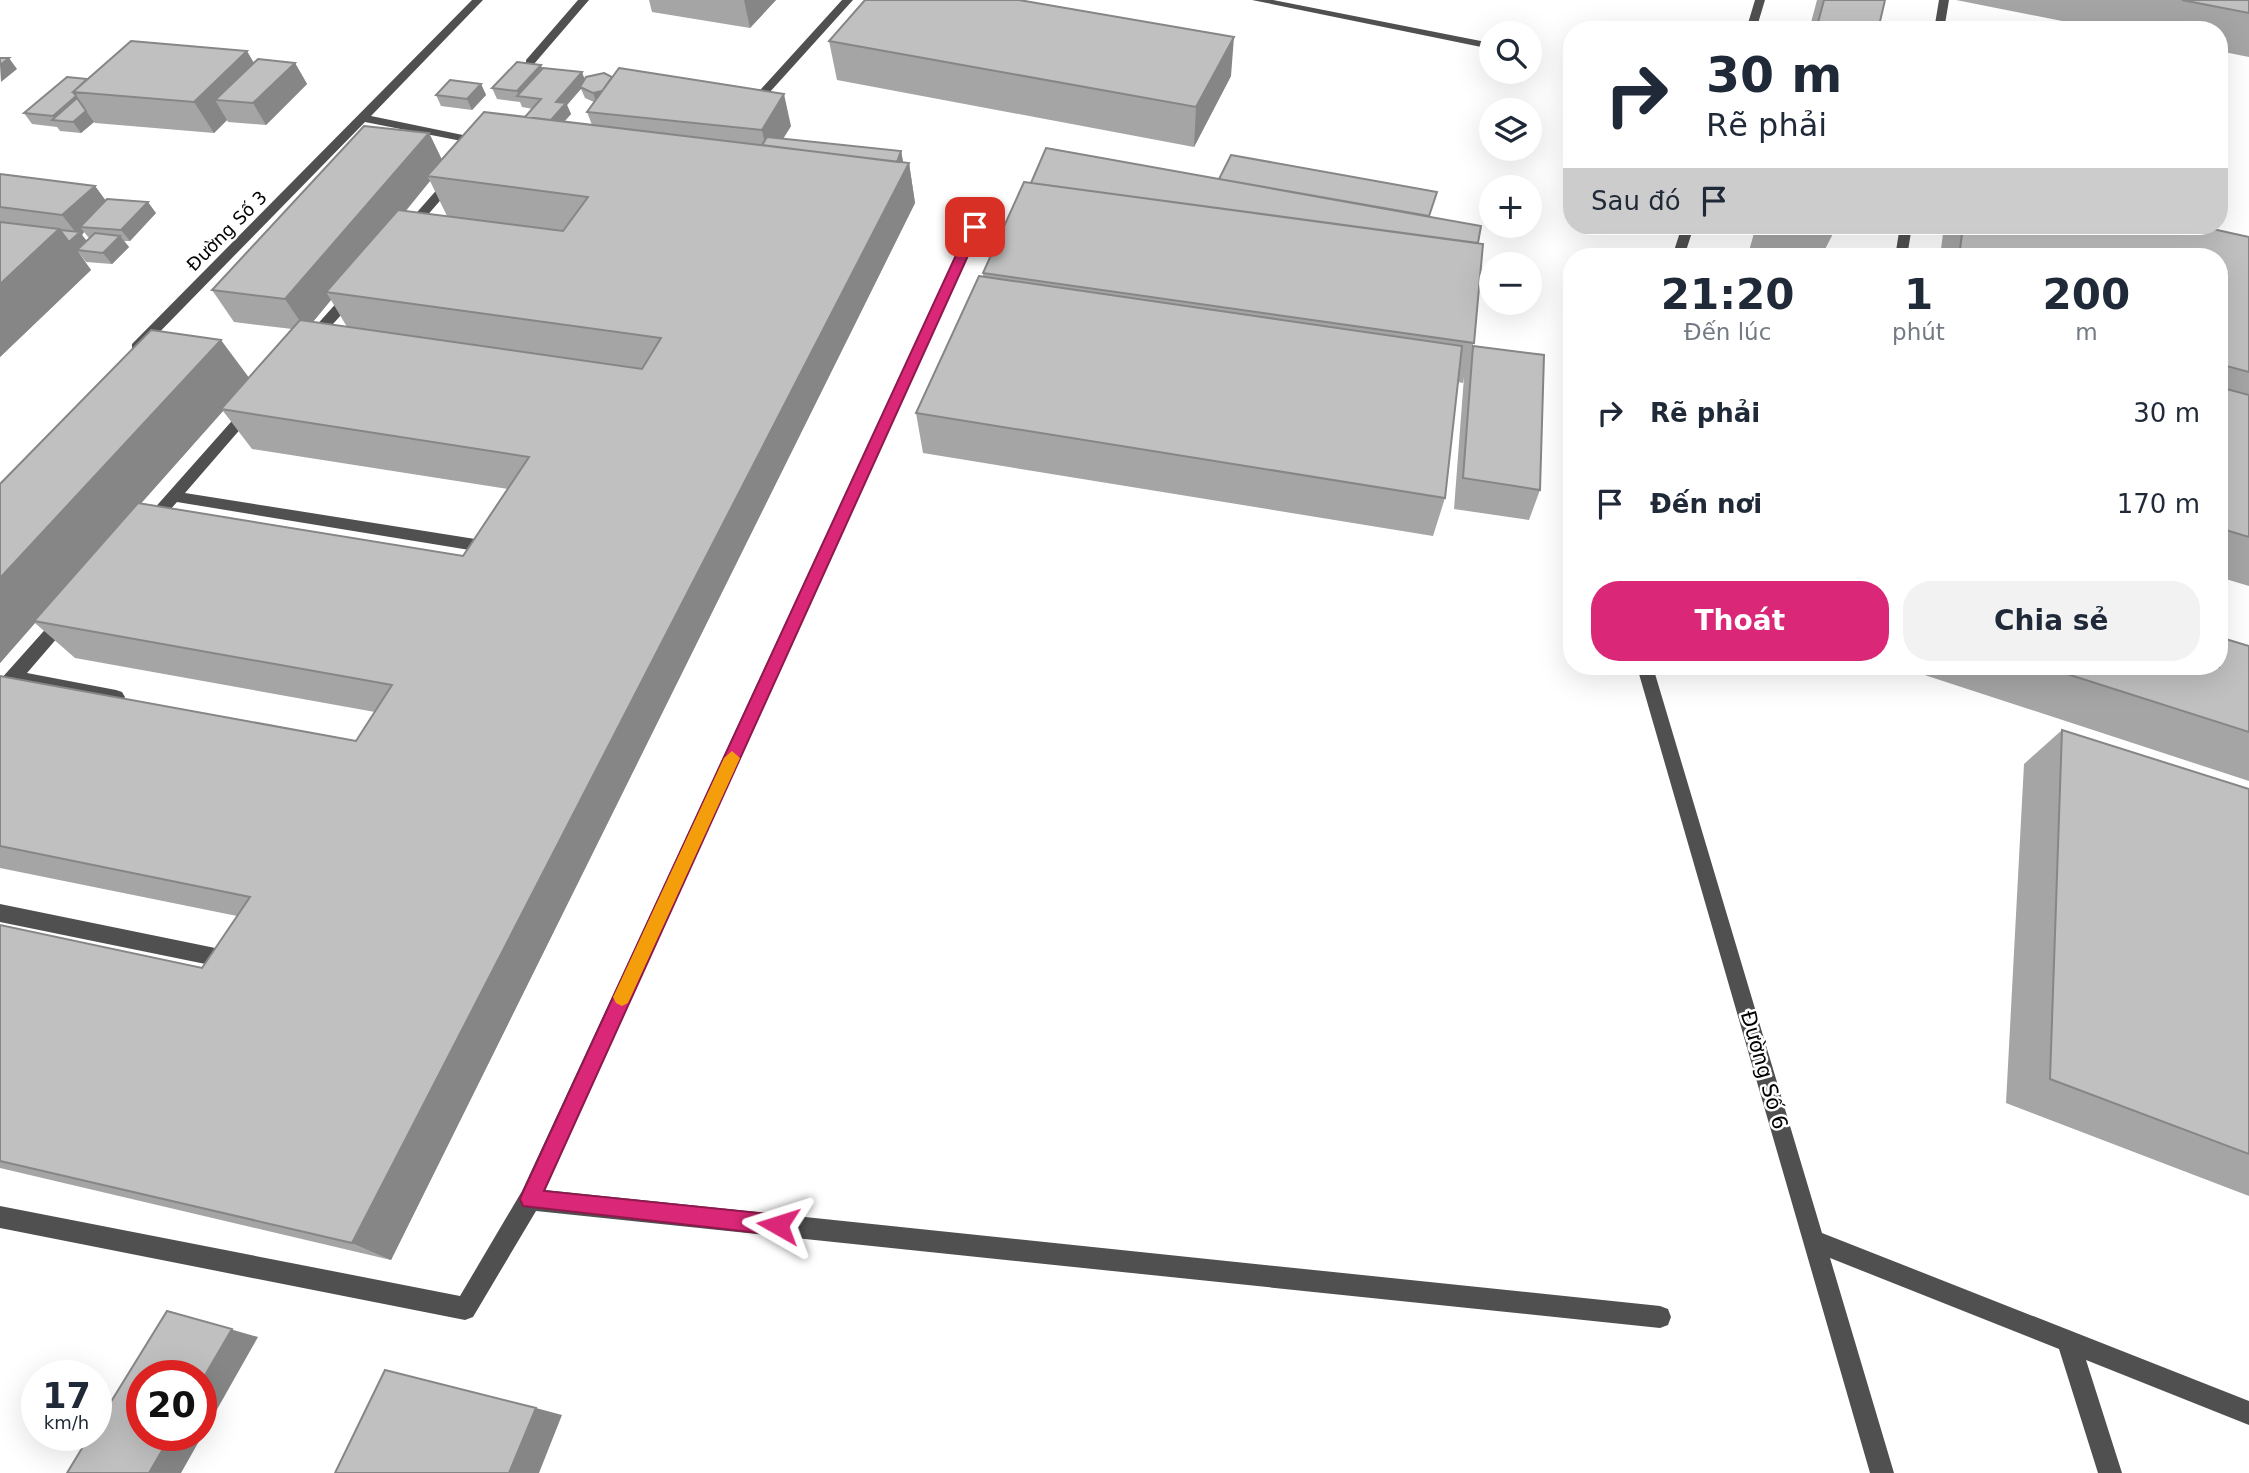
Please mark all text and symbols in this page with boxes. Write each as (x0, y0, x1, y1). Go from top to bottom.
map controls (1479, 21, 1542, 315)
button: search (1479, 21, 1542, 84)
text: 30 m (1706, 47, 1842, 104)
icon: right (1591, 49, 1682, 140)
button: layers (1479, 98, 1542, 161)
text: Rẽ phải (1706, 106, 1827, 144)
button: + (1479, 175, 1542, 238)
icon: arrive (1695, 182, 1733, 220)
street label: Đường Số 3 (182, 186, 271, 275)
text: Sau đó (1591, 186, 1681, 216)
pin (945, 197, 1005, 257)
icon: arrive (956, 208, 994, 246)
button: − (1479, 252, 1542, 315)
text: 21:20 (1661, 270, 1794, 319)
text: 1 (1904, 270, 1933, 319)
text: 200 (2043, 270, 2130, 319)
text: Đến lúc (1684, 319, 1771, 345)
text: phút (1892, 319, 1945, 345)
text: m (2075, 319, 2098, 345)
icon: right (1591, 394, 1629, 432)
text: Rẽ phải (1650, 398, 1760, 428)
text: 30 m (2133, 398, 2200, 428)
icon: arrive (1591, 485, 1629, 523)
text: Đến nơi (1650, 489, 1762, 519)
text: 170 m (2117, 489, 2200, 519)
button: Thoát (1591, 581, 1889, 661)
button: Chia sẻ (1903, 581, 2200, 661)
street label: Đường Số 6 (1736, 1008, 1792, 1132)
position arrow (741, 1188, 815, 1262)
speed limit sign: 20 (126, 1360, 217, 1451)
text: 17 (42, 1376, 91, 1416)
text: km/h (44, 1412, 89, 1433)

